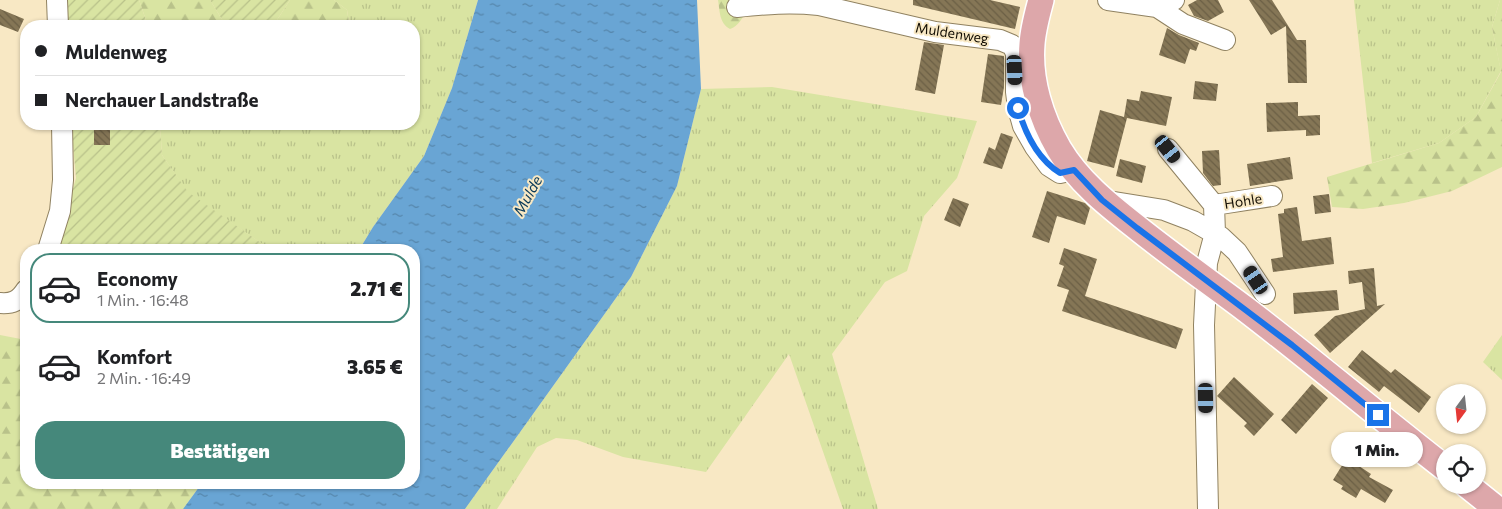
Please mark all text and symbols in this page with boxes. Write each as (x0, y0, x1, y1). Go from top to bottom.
street label: Muldenweg (914, 18, 990, 47)
text: Muldenweg (65, 40, 167, 63)
car (1006, 55, 1023, 85)
text: Nerchauer Landstraße (65, 88, 259, 111)
route start (1007, 97, 1029, 119)
car (1152, 133, 1183, 165)
water label: Mulde (509, 172, 545, 219)
street label: Hohle (1223, 189, 1263, 212)
car (1241, 263, 1270, 297)
icon: car (37, 266, 82, 311)
text: Economy (97, 267, 178, 290)
text: 2.71 € (350, 277, 403, 300)
text: 1 Min. · 16:48 (97, 290, 189, 309)
icon: car (37, 344, 82, 389)
text: Komfort (97, 345, 172, 368)
text: 3.65 € (347, 355, 403, 378)
text: 2 Min. · 16:49 (97, 368, 191, 387)
car (1198, 383, 1213, 413)
north arrow (1436, 384, 1486, 434)
map controls (1436, 384, 1486, 494)
route end (1367, 404, 1389, 426)
button: Bestätigen (35, 421, 405, 479)
callout: 1 Min. (1332, 432, 1424, 468)
text: 1 Min. (1355, 440, 1399, 459)
button: locate (1436, 444, 1486, 494)

